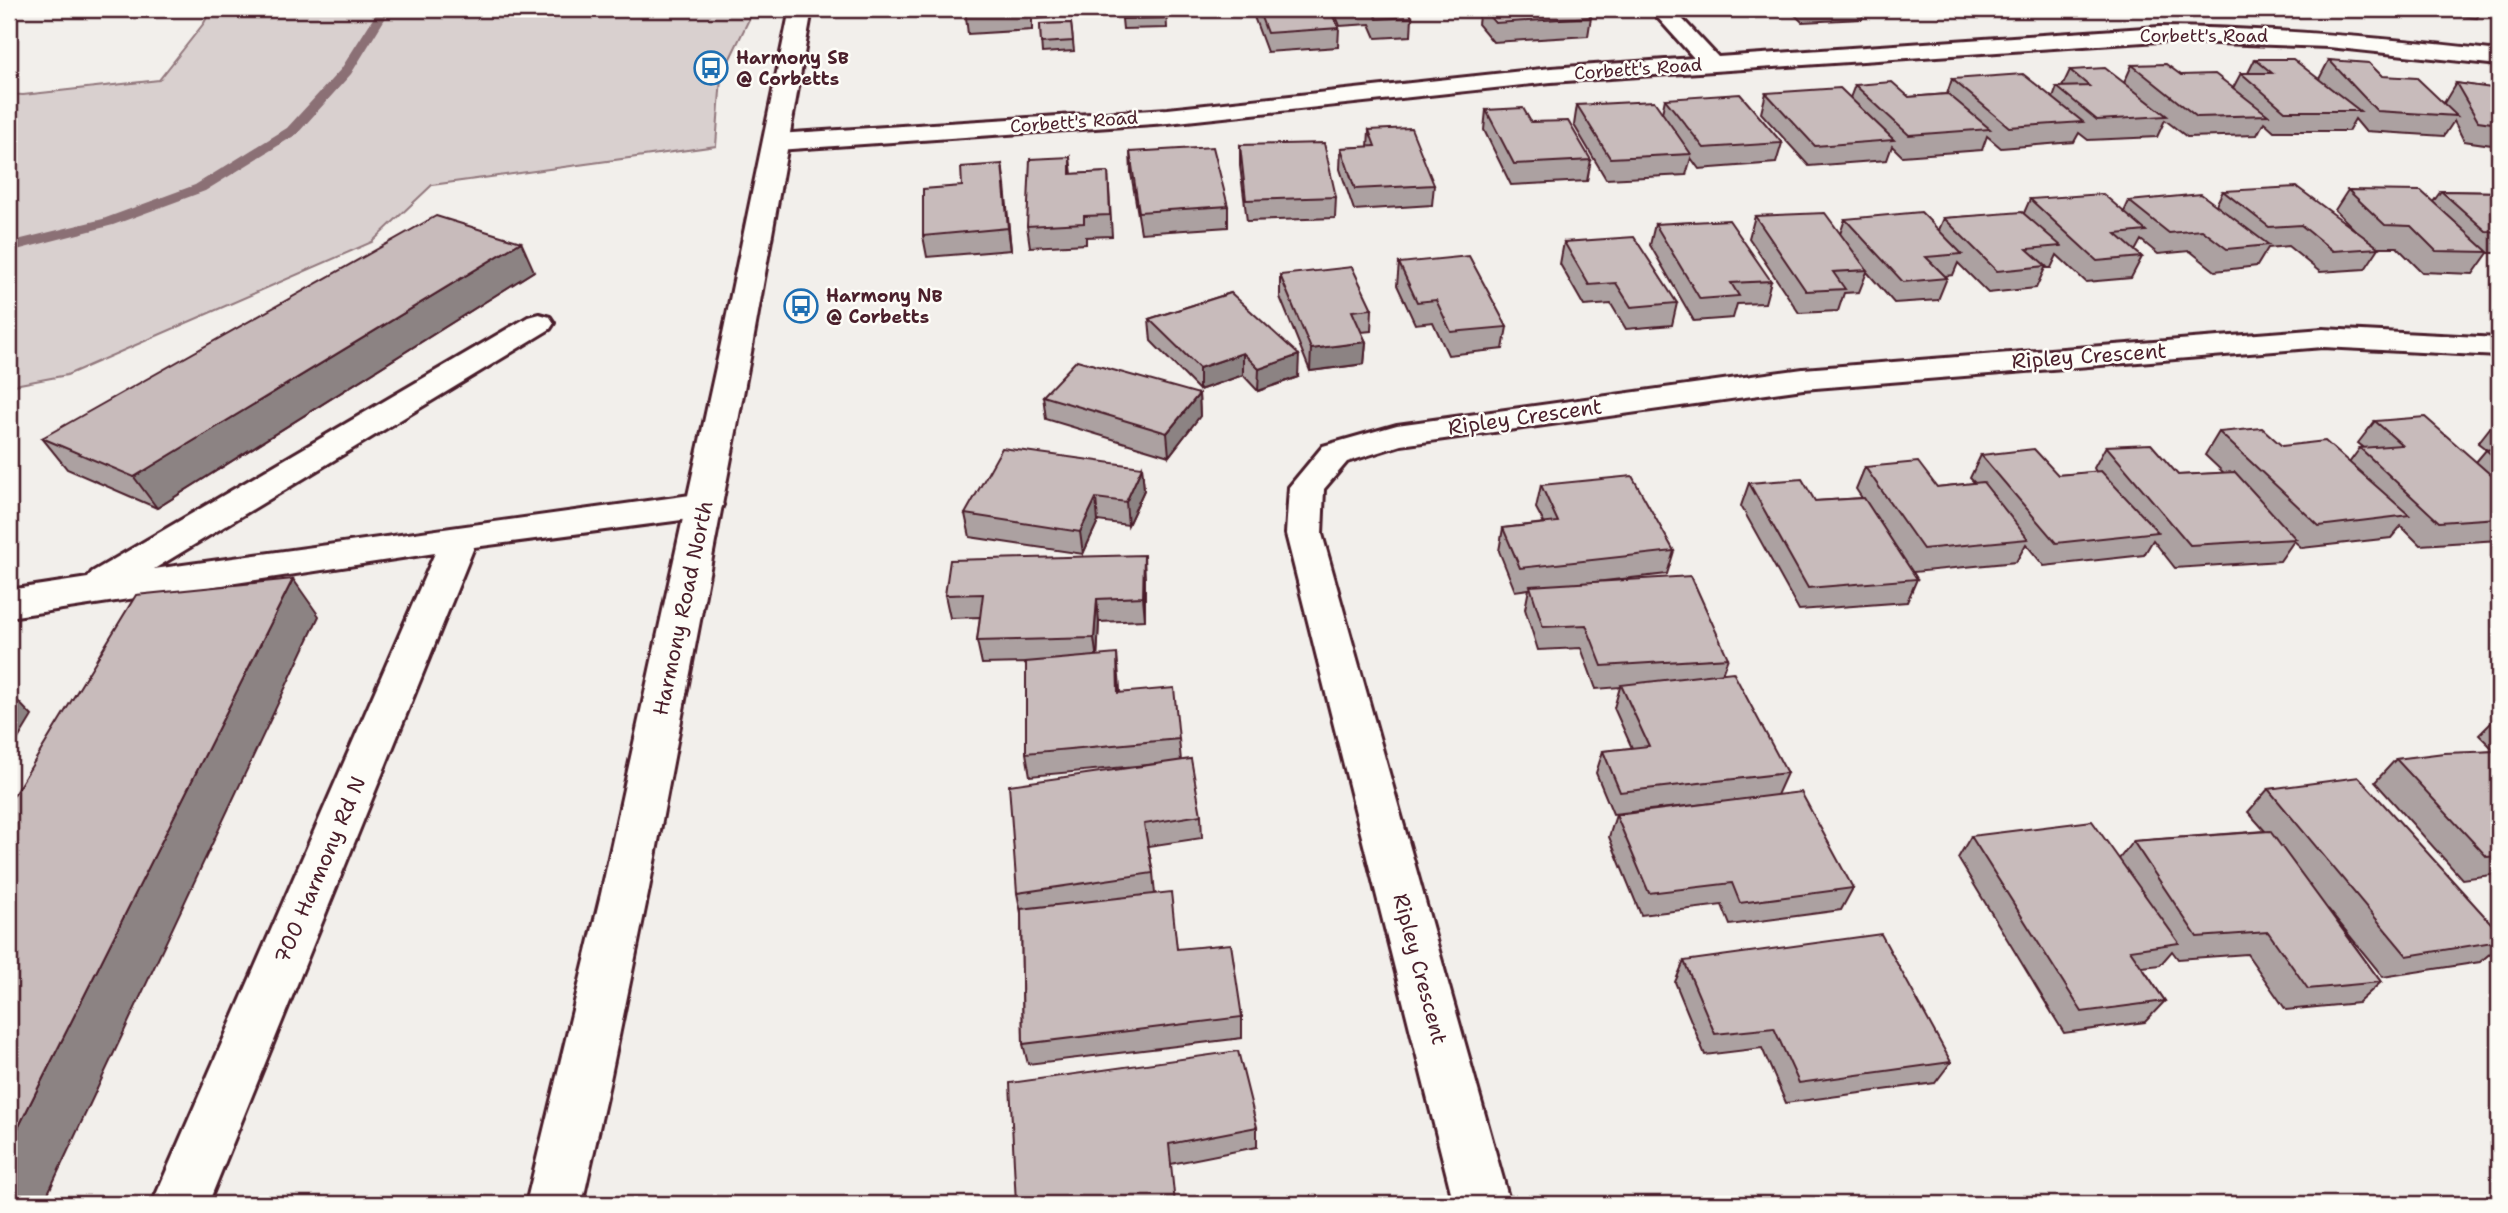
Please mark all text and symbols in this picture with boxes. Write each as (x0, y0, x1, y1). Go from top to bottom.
street label: Corbett's Road (2140, 24, 2268, 48)
place label: Harmony SB @ Corbetts (736, 46, 849, 91)
bus stop icon: Harmony SB @ Corbetts (692, 49, 730, 87)
street label: Corbett's Road (1573, 53, 1703, 85)
street label: Corbett's Road (1009, 106, 1139, 138)
place label: Harmony NB @ Corbetts (826, 284, 943, 329)
bus stop icon: Harmony NB @ Corbetts (782, 287, 820, 325)
street label: Ripley Crescent (2011, 337, 2167, 375)
street label: Ripley Crescent (1446, 392, 1604, 442)
street label: Harmony Road North (647, 498, 719, 718)
street label: 700 Harmony Rd N (268, 772, 372, 968)
street label: Ripley Crescent (1386, 890, 1454, 1048)

